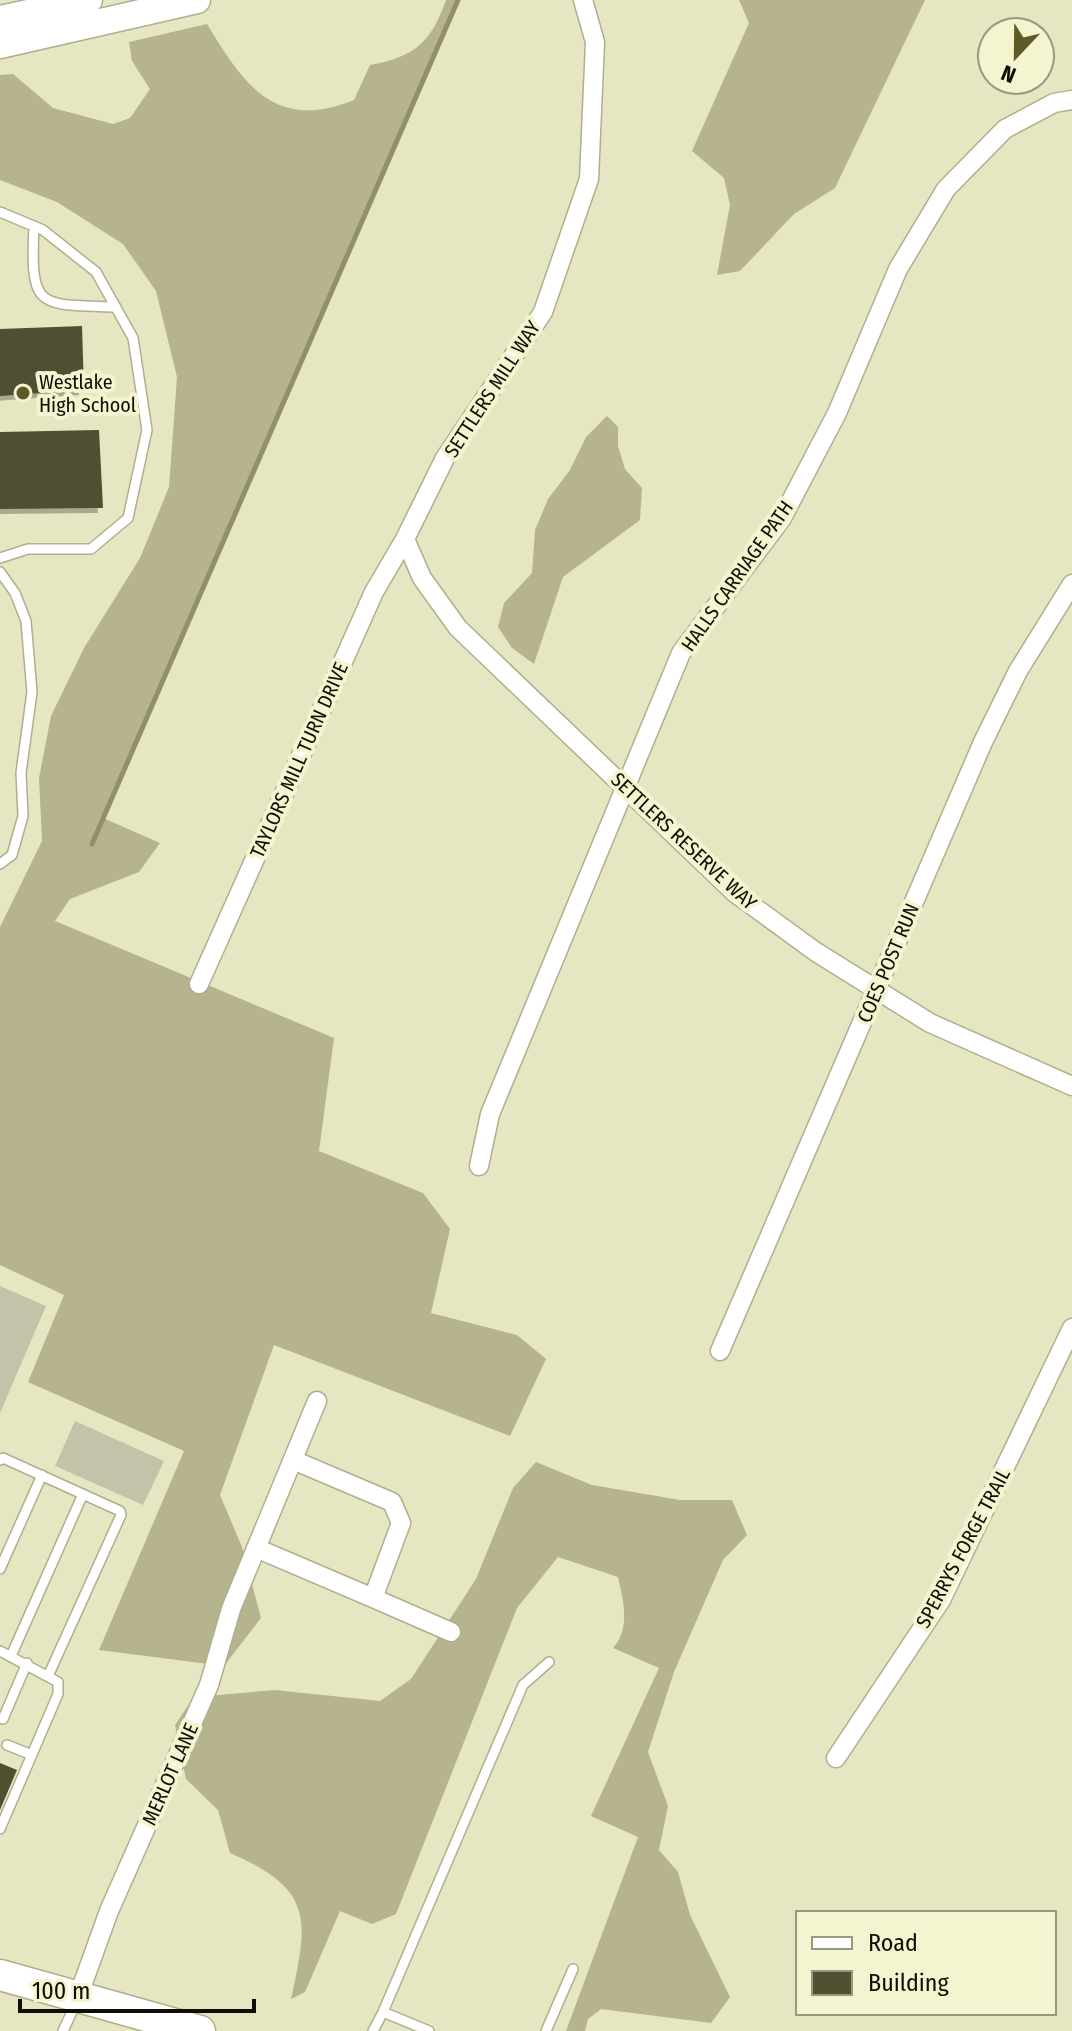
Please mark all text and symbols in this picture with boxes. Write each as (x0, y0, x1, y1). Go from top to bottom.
north arrow (976, 16, 1056, 96)
text: N (998, 59, 1020, 89)
street label: SETTLERS MILL WAY (439, 316, 545, 462)
place label: Westlake High School (39, 370, 136, 417)
marker: Westlake High School (14, 384, 32, 402)
street label: HALLS CARRIAGE PATH (676, 496, 798, 656)
street label: TAYLORS MILL TURN DRIVE (245, 658, 353, 862)
street label: SETTLERS RESERVE WAY (606, 767, 762, 915)
street label: COES POST RUN (852, 900, 924, 1026)
street label: SPERRYS FORGE TRAIL (911, 1464, 1015, 1632)
street label: MERLOT LANE (137, 1719, 203, 1829)
legend (796, 1911, 1056, 2015)
text: Road (868, 1929, 918, 1957)
scale bar (20, 1963, 254, 2013)
text: Building (868, 1969, 950, 1997)
text: 100 m (32, 1977, 90, 2005)

